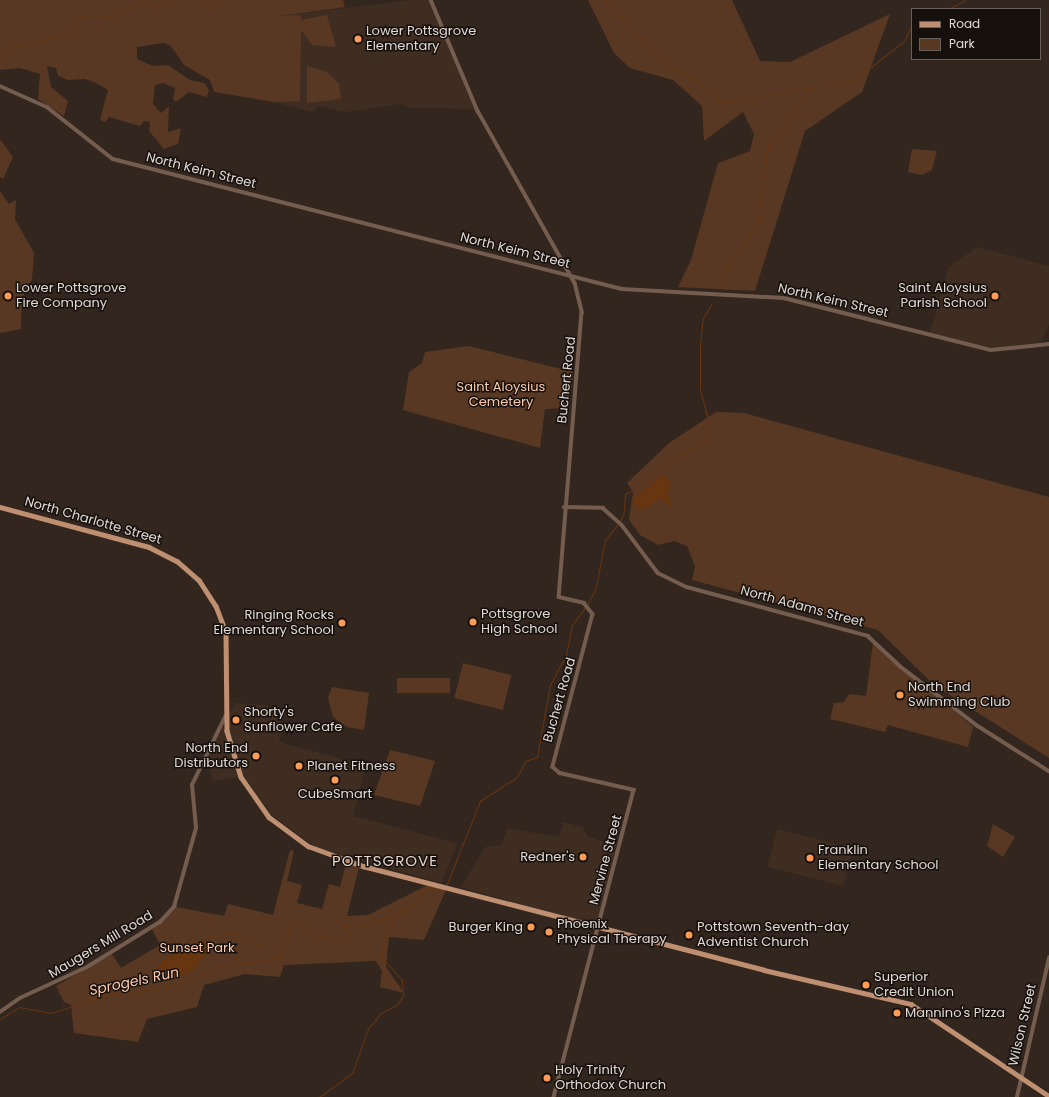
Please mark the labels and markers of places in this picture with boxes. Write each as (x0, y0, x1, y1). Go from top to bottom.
place label: Lower Pottsgrove Elementary (366, 24, 476, 55)
marker: Lower Pottsgrove Elementary (353, 34, 363, 44)
place label: Lower Pottsgrove Fire Company (16, 281, 126, 312)
place label: Saint Aloysius Parish School (898, 281, 987, 312)
marker: Lower Pottsgrove Fire Company (3, 291, 13, 301)
marker: Saint Aloysius Parish School (990, 291, 1000, 301)
place label: Pottsgrove High School (481, 607, 557, 638)
place label: Ringing Rocks Elementary School (213, 608, 334, 639)
marker: Pottsgrove High School (468, 617, 478, 627)
marker: Ringing Rocks Elementary School (337, 618, 347, 628)
place label: North End Swimming Club (908, 680, 1010, 711)
marker: North End Swimming Club (895, 690, 905, 700)
place label: Shorty's Sunflower Cafe (244, 705, 342, 736)
marker: Shorty's Sunflower Cafe (231, 715, 241, 725)
place label: North End Distributors (174, 741, 248, 772)
marker: North End Distributors (251, 751, 261, 761)
place label: Planet Fitness (307, 758, 396, 774)
marker: Planet Fitness (294, 761, 304, 771)
marker: CubeSmart (330, 775, 340, 785)
place label: CubeSmart (298, 786, 372, 802)
place label: Franklin Elementary School (818, 843, 939, 874)
place label: Redner's (520, 849, 575, 865)
marker: Redner's (578, 852, 588, 862)
marker: Franklin Elementary School (805, 853, 815, 863)
place label: Phoenix Physical Therapy (557, 917, 667, 948)
place label: Burger King (449, 919, 523, 935)
place label: Pottstown Seventh-day Adventist Church (697, 920, 849, 951)
marker: Burger King (526, 922, 536, 932)
marker: Phoenix Physical Therapy (544, 927, 554, 937)
marker: Pottstown Seventh-day Adventist Church (684, 930, 694, 940)
place label: Superior Credit Union (874, 970, 954, 1001)
marker: Superior Credit Union (861, 980, 871, 990)
place label: Mannino's Pizza (905, 1005, 1005, 1021)
marker: Mannino's Pizza (892, 1008, 902, 1018)
place label: Holy Trinity Orthodox Church (555, 1063, 666, 1094)
marker: Holy Trinity Orthodox Church (542, 1073, 552, 1083)

